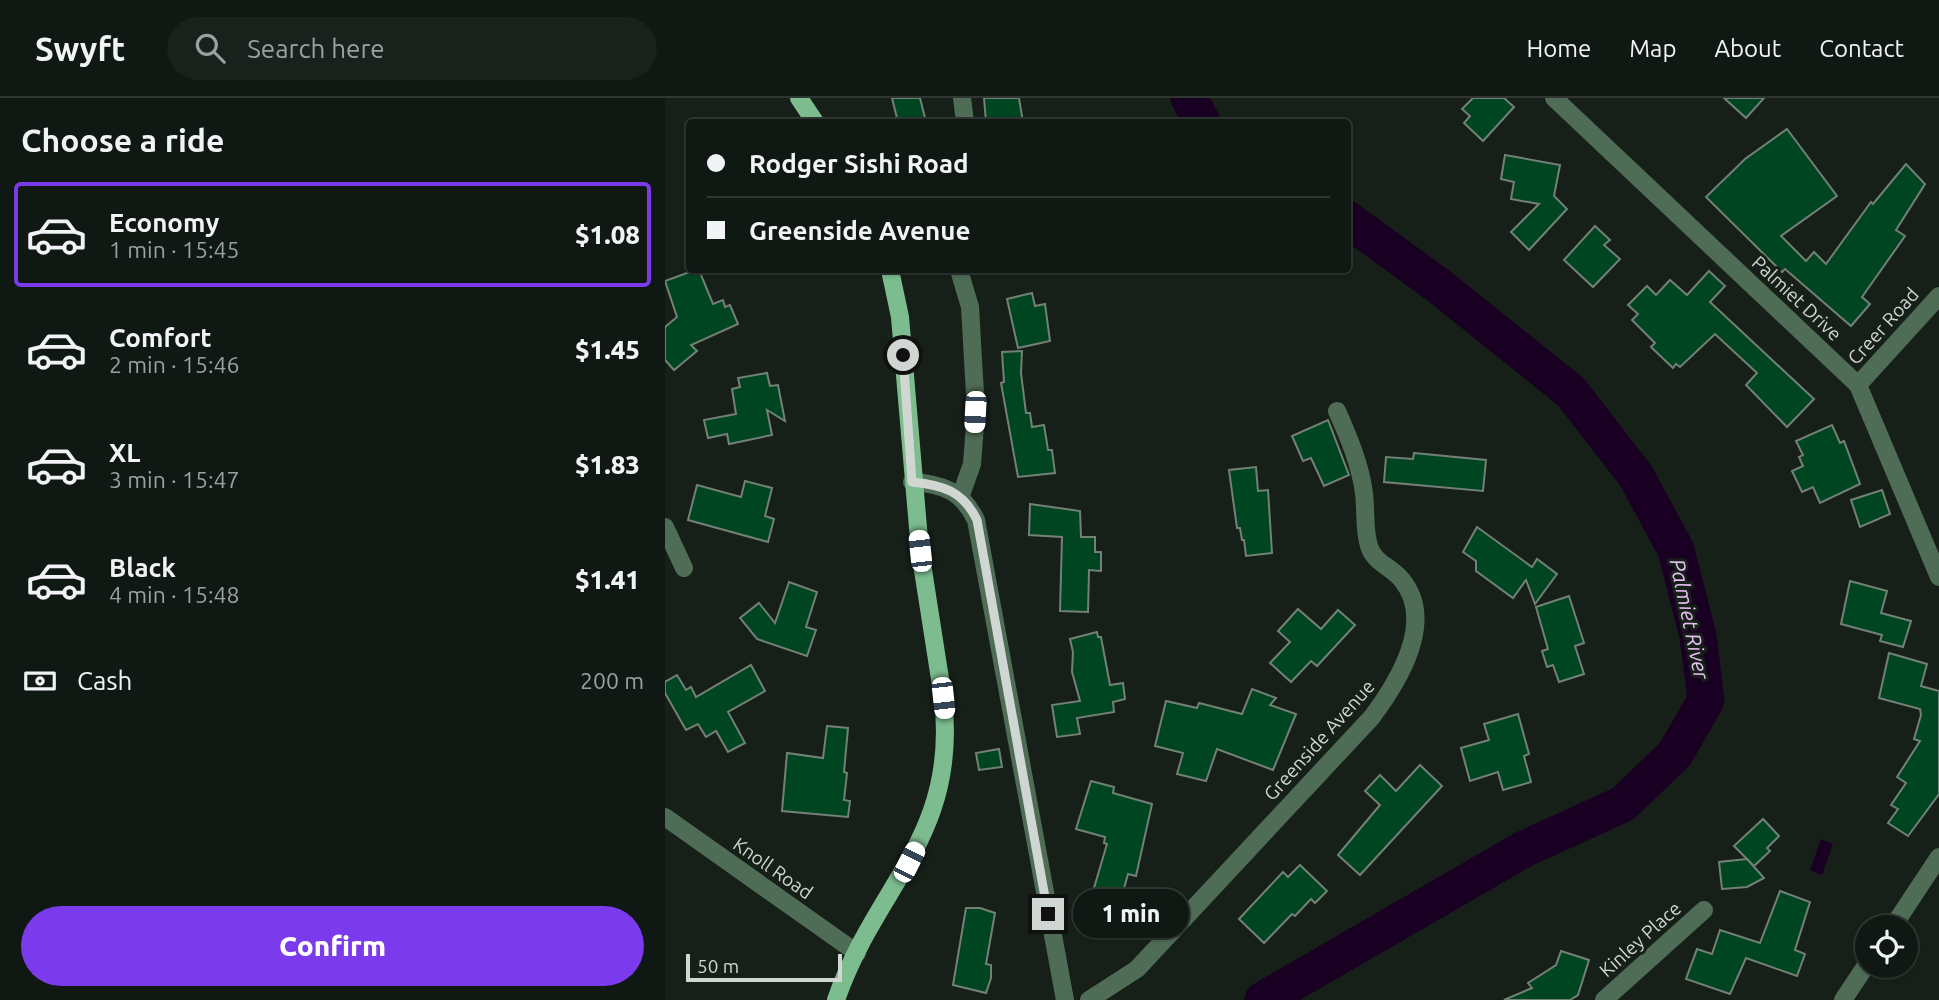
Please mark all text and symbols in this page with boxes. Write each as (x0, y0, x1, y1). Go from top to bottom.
search box (167, 17, 657, 80)
icon: search (191, 29, 229, 67)
text: Swyft (35, 30, 125, 67)
text: Search here (247, 34, 385, 63)
text: Home (1526, 35, 1591, 62)
text: Map (1629, 35, 1676, 62)
text: About (1714, 35, 1781, 62)
text: Contact (1819, 35, 1904, 62)
text: Choose a ride (21, 122, 224, 158)
text: Rodger Sishi Road (749, 149, 969, 178)
icon: car (25, 203, 88, 266)
text: Economy (109, 208, 219, 237)
text: Greenside Avenue (749, 216, 970, 245)
text: $1.08 (575, 220, 640, 249)
text: 1 min · 15:45 (109, 237, 240, 262)
street label: Palmiet Drive (1748, 251, 1846, 345)
street label: Creer Road (1843, 283, 1923, 369)
icon: car (25, 318, 88, 381)
text: Comfort (109, 323, 212, 352)
text: $1.45 (575, 335, 640, 364)
route start (887, 339, 919, 371)
text: 2 min · 15:46 (109, 352, 240, 377)
car (964, 390, 987, 434)
icon: car (25, 433, 88, 496)
text: XL (109, 438, 140, 467)
text: $1.83 (575, 450, 640, 479)
text: 3 min · 15:47 (109, 467, 240, 492)
car (908, 529, 933, 573)
icon: car (25, 548, 88, 611)
text: Black (109, 553, 176, 582)
water label: Palmiet River (1666, 557, 1715, 682)
text: $1.41 (575, 565, 640, 594)
text: 4 min · 15:48 (109, 582, 240, 607)
icon: cash (21, 662, 59, 700)
text: Cash (77, 666, 132, 695)
text: 200 m (580, 668, 644, 693)
street label: Greenside Avenue (1259, 675, 1379, 805)
car (931, 676, 956, 720)
street label: Knoll Road (729, 833, 817, 903)
car (891, 839, 928, 885)
callout: 1 min (1073, 890, 1188, 938)
street label: Kinley Place (1595, 897, 1685, 981)
route end (1032, 898, 1064, 930)
text: 1 min (1102, 901, 1160, 926)
button: Confirm (21, 906, 644, 986)
map controls (1855, 915, 1918, 978)
button: locate (1855, 915, 1918, 978)
scale bar (686, 951, 842, 983)
text: 50 m (697, 955, 739, 977)

